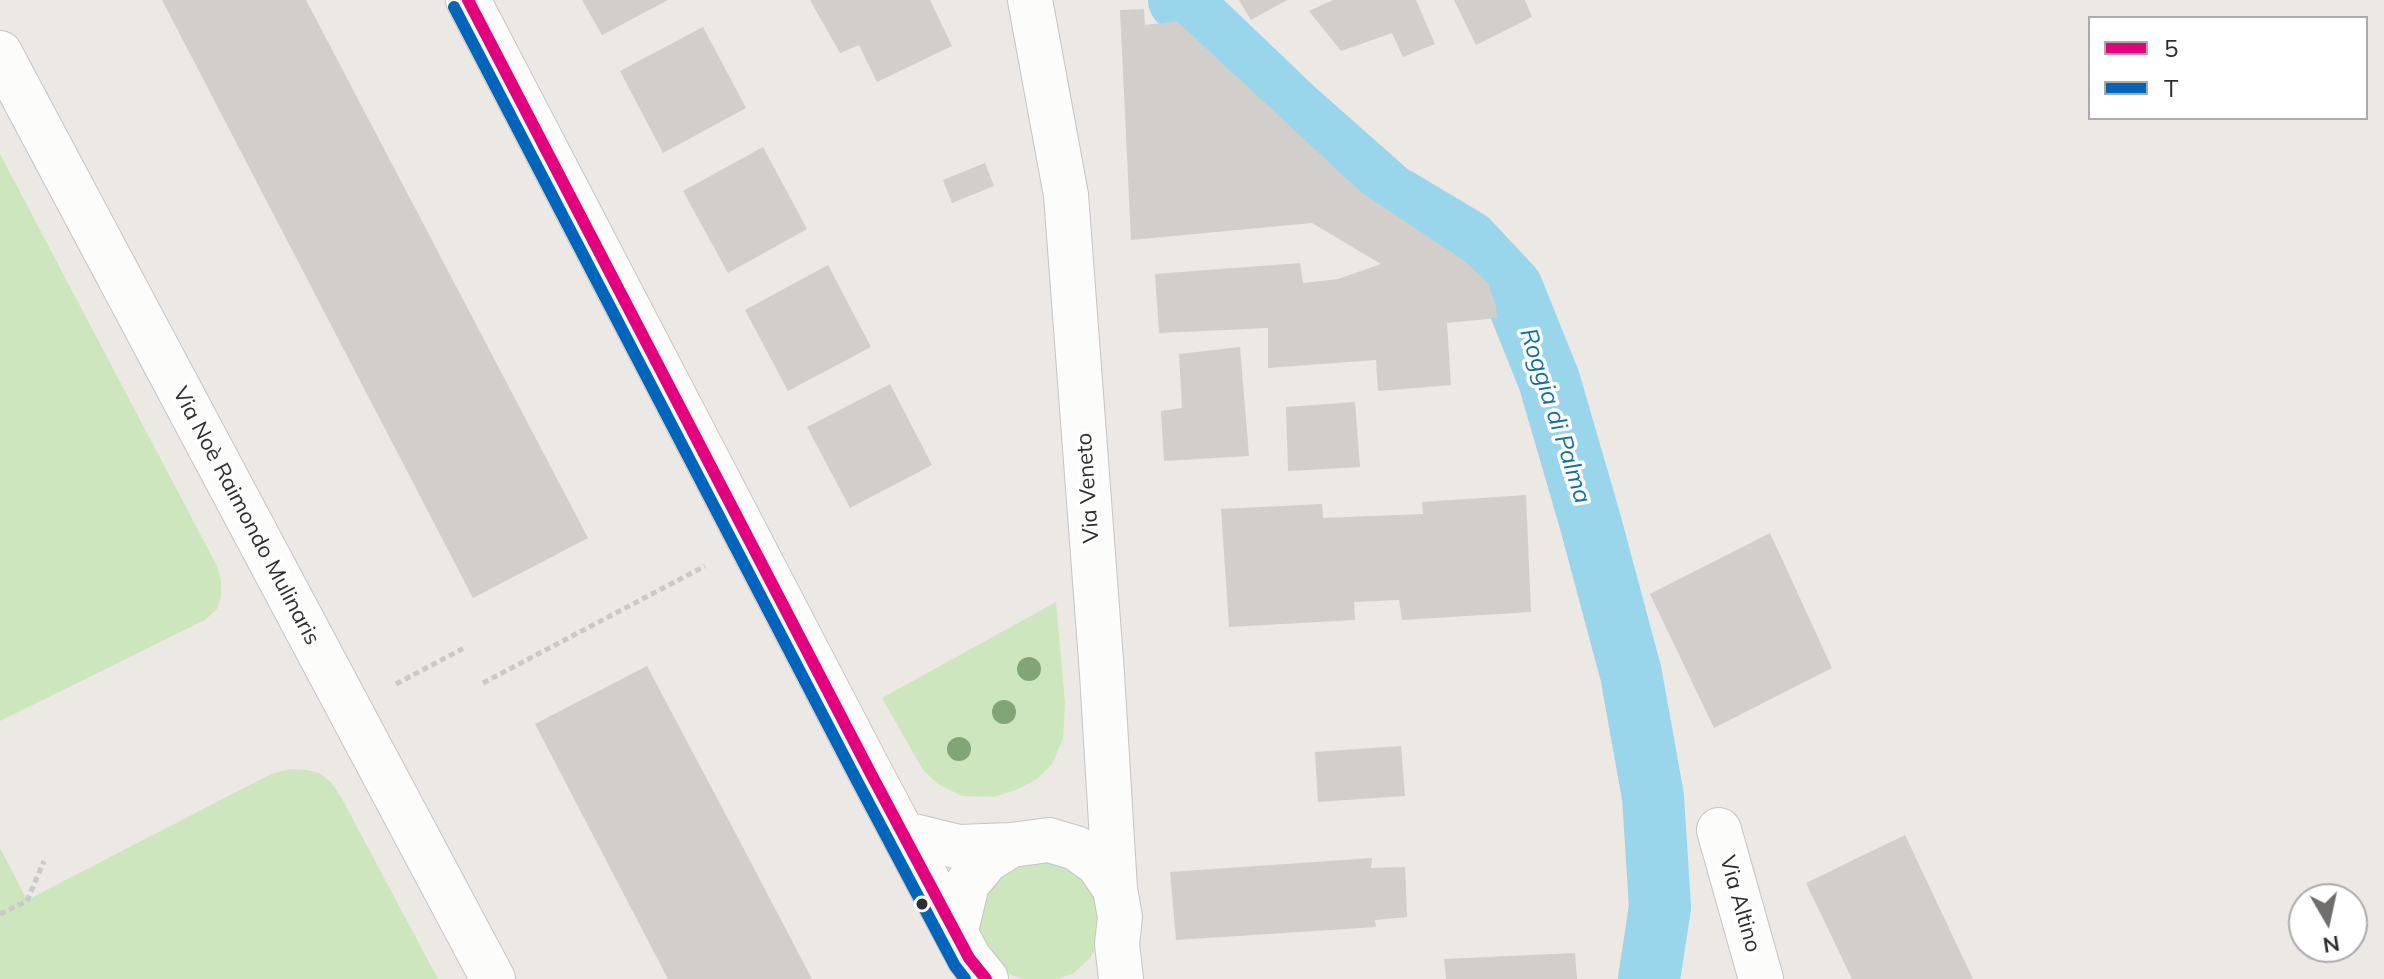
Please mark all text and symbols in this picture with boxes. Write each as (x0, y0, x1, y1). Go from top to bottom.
legend (2088, 16, 2368, 120)
text: 5 (2164, 33, 2178, 63)
text: T (2164, 73, 2179, 103)
water label: Roggia di Palma (1513, 325, 1597, 507)
street label: Via Noè Raimondo Mulinaris (167, 382, 325, 650)
street label: Via Veneto (1071, 432, 1105, 544)
street label: Via Altino (1714, 853, 1766, 955)
north arrow (2288, 883, 2368, 963)
unlabelled marker (914, 896, 930, 912)
text: N (2321, 930, 2342, 960)

